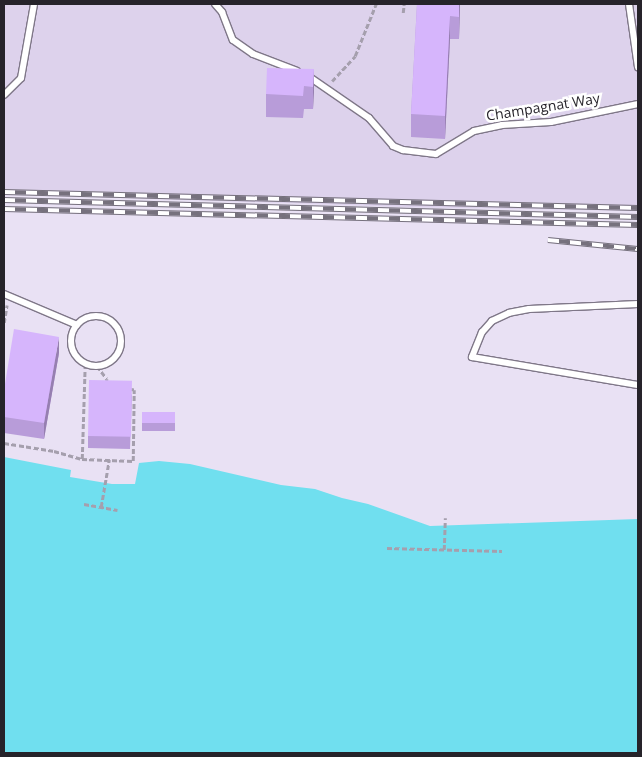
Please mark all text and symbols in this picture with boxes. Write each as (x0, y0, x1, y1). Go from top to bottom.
street label: Champagnat Way (485, 90, 601, 124)

